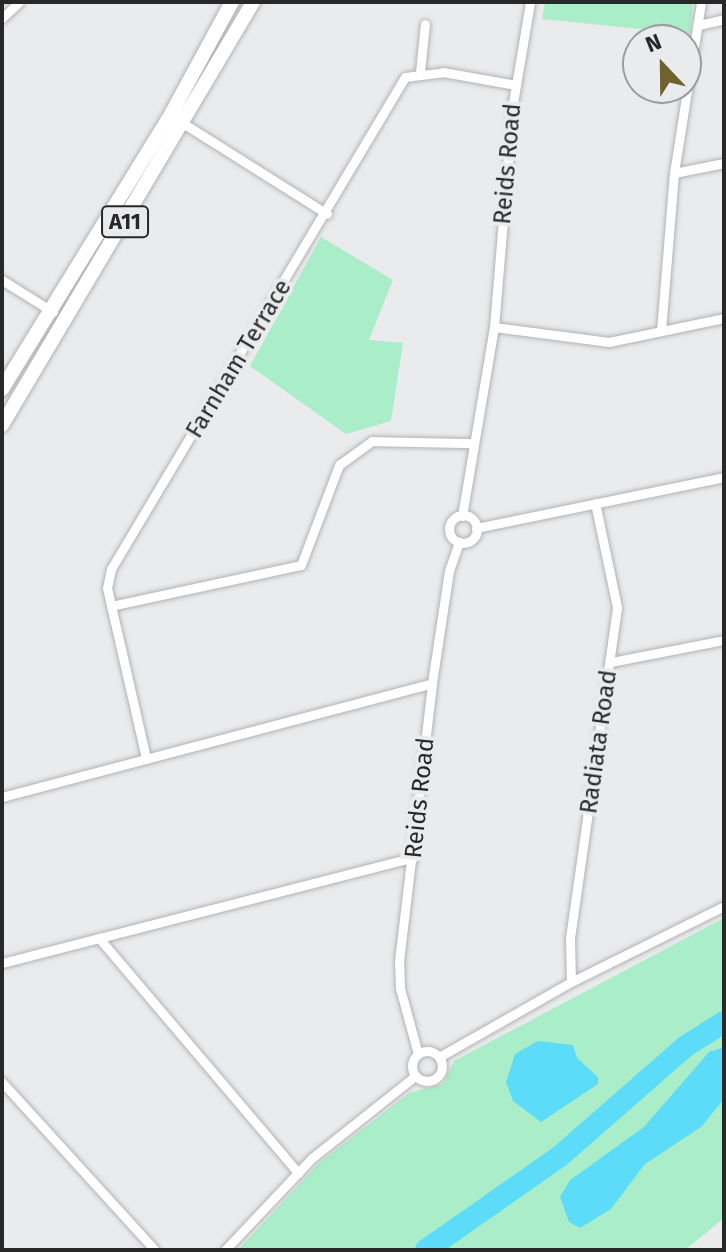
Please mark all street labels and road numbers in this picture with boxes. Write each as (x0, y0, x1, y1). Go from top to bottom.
street label: Reids Road (488, 102, 528, 226)
road number: A11 (101, 204, 149, 240)
street label: Farnham Terrace (180, 275, 298, 443)
street label: Radiata Road (575, 668, 623, 816)
street label: Reids Road (399, 736, 441, 860)

